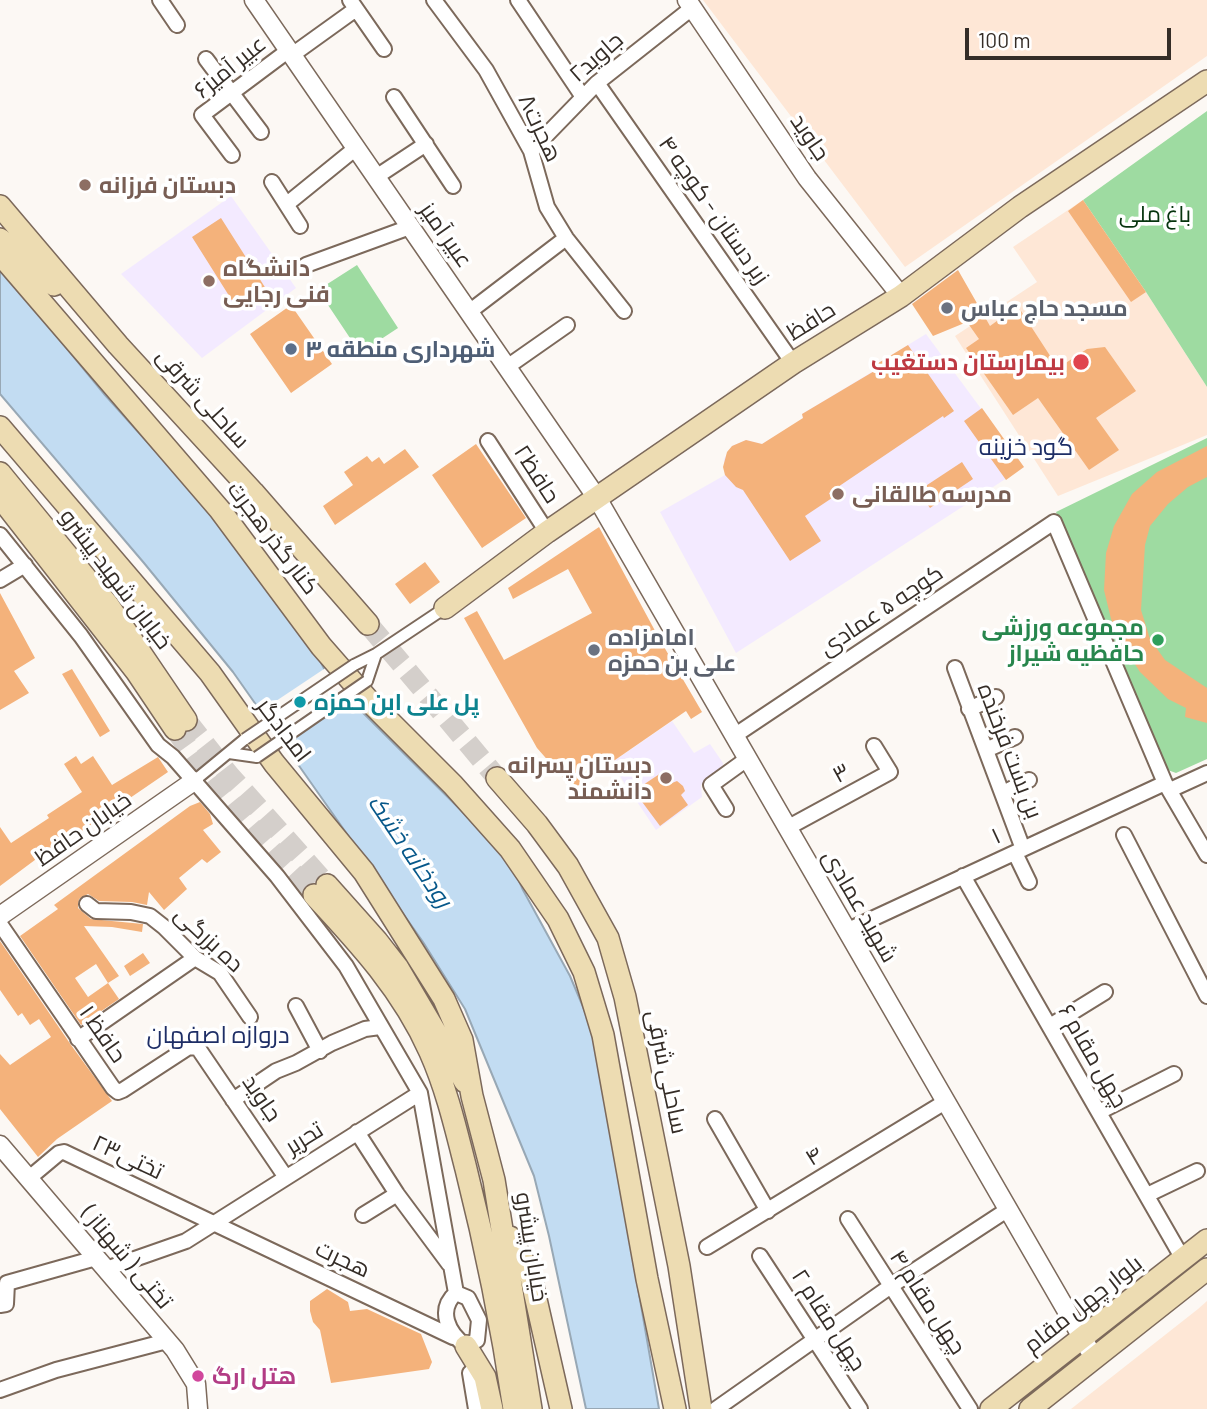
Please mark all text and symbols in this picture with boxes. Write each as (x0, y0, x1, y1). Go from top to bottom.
scale bar (969, 14, 1176, 58)
street label: ۲جاوید (563, 26, 629, 88)
text: 100 m (978, 27, 1031, 52)
street label: ۶عبیر آمیز (189, 30, 271, 104)
street label: هجرت۸ (512, 90, 568, 166)
street label: جاوید (784, 108, 836, 166)
street label: زبر دستان - کوچه ۴ (653, 131, 775, 289)
place label: دبستان فرزانه (99, 171, 236, 199)
marker: دبستان فرزانه (77, 177, 93, 193)
street label: عبیر آمیز (414, 197, 478, 273)
park label: باغ ملی (1119, 200, 1191, 228)
place label: دانشگاه فنی رجایی (223, 254, 330, 308)
marker: دانشگاه فنی رجایی (201, 273, 217, 289)
place label: مسجد حاج عباس (961, 294, 1128, 322)
street label: حافظ (782, 296, 840, 346)
marker: مسجد حاج عباس (939, 300, 955, 316)
place label: شهرداری منطقه ۳ (305, 335, 495, 363)
marker: شهرداری منطقه ۳ (283, 341, 299, 357)
street label: ساحلی شرقی (151, 342, 255, 454)
place label: بیمارستان دستغیب (871, 348, 1065, 376)
marker: بیمارستان دستغیب (1071, 352, 1091, 372)
district label: گود خزینه (979, 433, 1073, 461)
street label: ۲حافظ (508, 440, 566, 508)
street label: کنار گذر هجرت (222, 476, 324, 600)
place label: مدرسه طالقانی (852, 480, 1012, 508)
marker: مدرسه طالقانی (830, 486, 846, 502)
street label: خیابان شهید پیشرو (54, 503, 178, 655)
street label: کوچه ۵ عمادی (814, 559, 948, 661)
place label: مجموعه ورزشی حافظیه شیراز (981, 613, 1144, 667)
place label: امامزاده علی بن حمزه (608, 623, 736, 677)
marker: مجموعه ورزشی حافظیه شیراز (1150, 632, 1166, 648)
marker: امامزاده علی بن حمزه (586, 642, 602, 658)
street label: بن بست فرخنده (972, 680, 1048, 822)
place label: پل علی ابن حمزه (314, 688, 479, 716)
street label: امدادگر (251, 693, 317, 767)
marker: پل علی ابن حمزه (292, 694, 308, 710)
place label: دبستان پسرانه دانشمند (507, 751, 652, 805)
street label: ۳ (828, 757, 854, 789)
marker: دبستان پسرانه دانشمند (658, 770, 674, 786)
street label: خیابان حافظ (30, 786, 136, 872)
water label: رودخانه خشک (362, 789, 458, 913)
street label: ۱ (987, 822, 1005, 850)
street label: شهید عمادی (817, 845, 903, 967)
street label: ده بزرگی (169, 900, 249, 978)
street label: چهل مقام ۶ (1052, 999, 1134, 1113)
street label: حافظ ۱ (73, 1000, 133, 1068)
street label: ساحلی شرقی (640, 1008, 694, 1136)
district label: دروازه اصفهان (147, 1021, 289, 1049)
street label: جاوید (236, 1069, 288, 1127)
street label: تحریر (280, 1116, 328, 1160)
street label: تختی۲۳ (88, 1129, 168, 1185)
street label: ۴ (800, 1140, 828, 1172)
street label: خیابان پیشرو (510, 1190, 554, 1304)
street label: تختی ( شهناز ) (76, 1200, 178, 1314)
street label: هجرت (311, 1234, 375, 1284)
street label: چهل مقام ۴ (884, 1245, 972, 1359)
street label: بلوار چهل مقام (1018, 1249, 1148, 1359)
street label: چهل مقام ۲ (786, 1264, 872, 1376)
place label: هتل ارگ (212, 1362, 296, 1390)
marker: هتل ارگ (190, 1368, 206, 1384)

